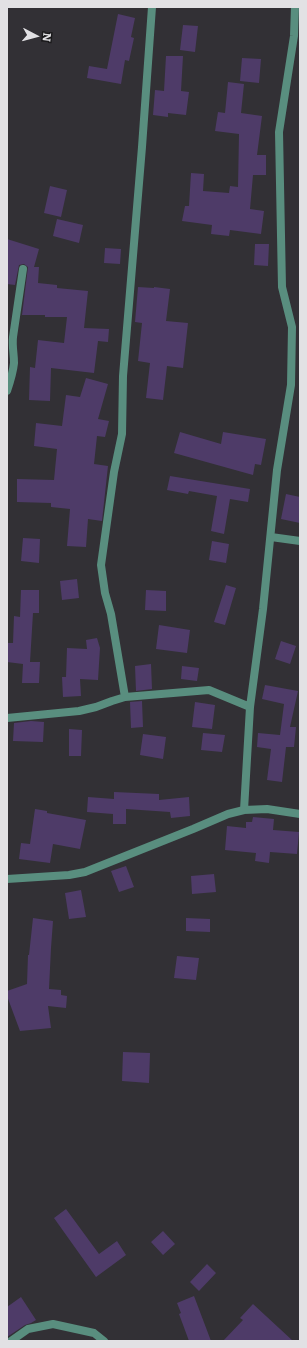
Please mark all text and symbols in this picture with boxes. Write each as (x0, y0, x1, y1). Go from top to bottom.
north arrow (16, 16, 56, 56)
text: N (39, 32, 56, 43)

